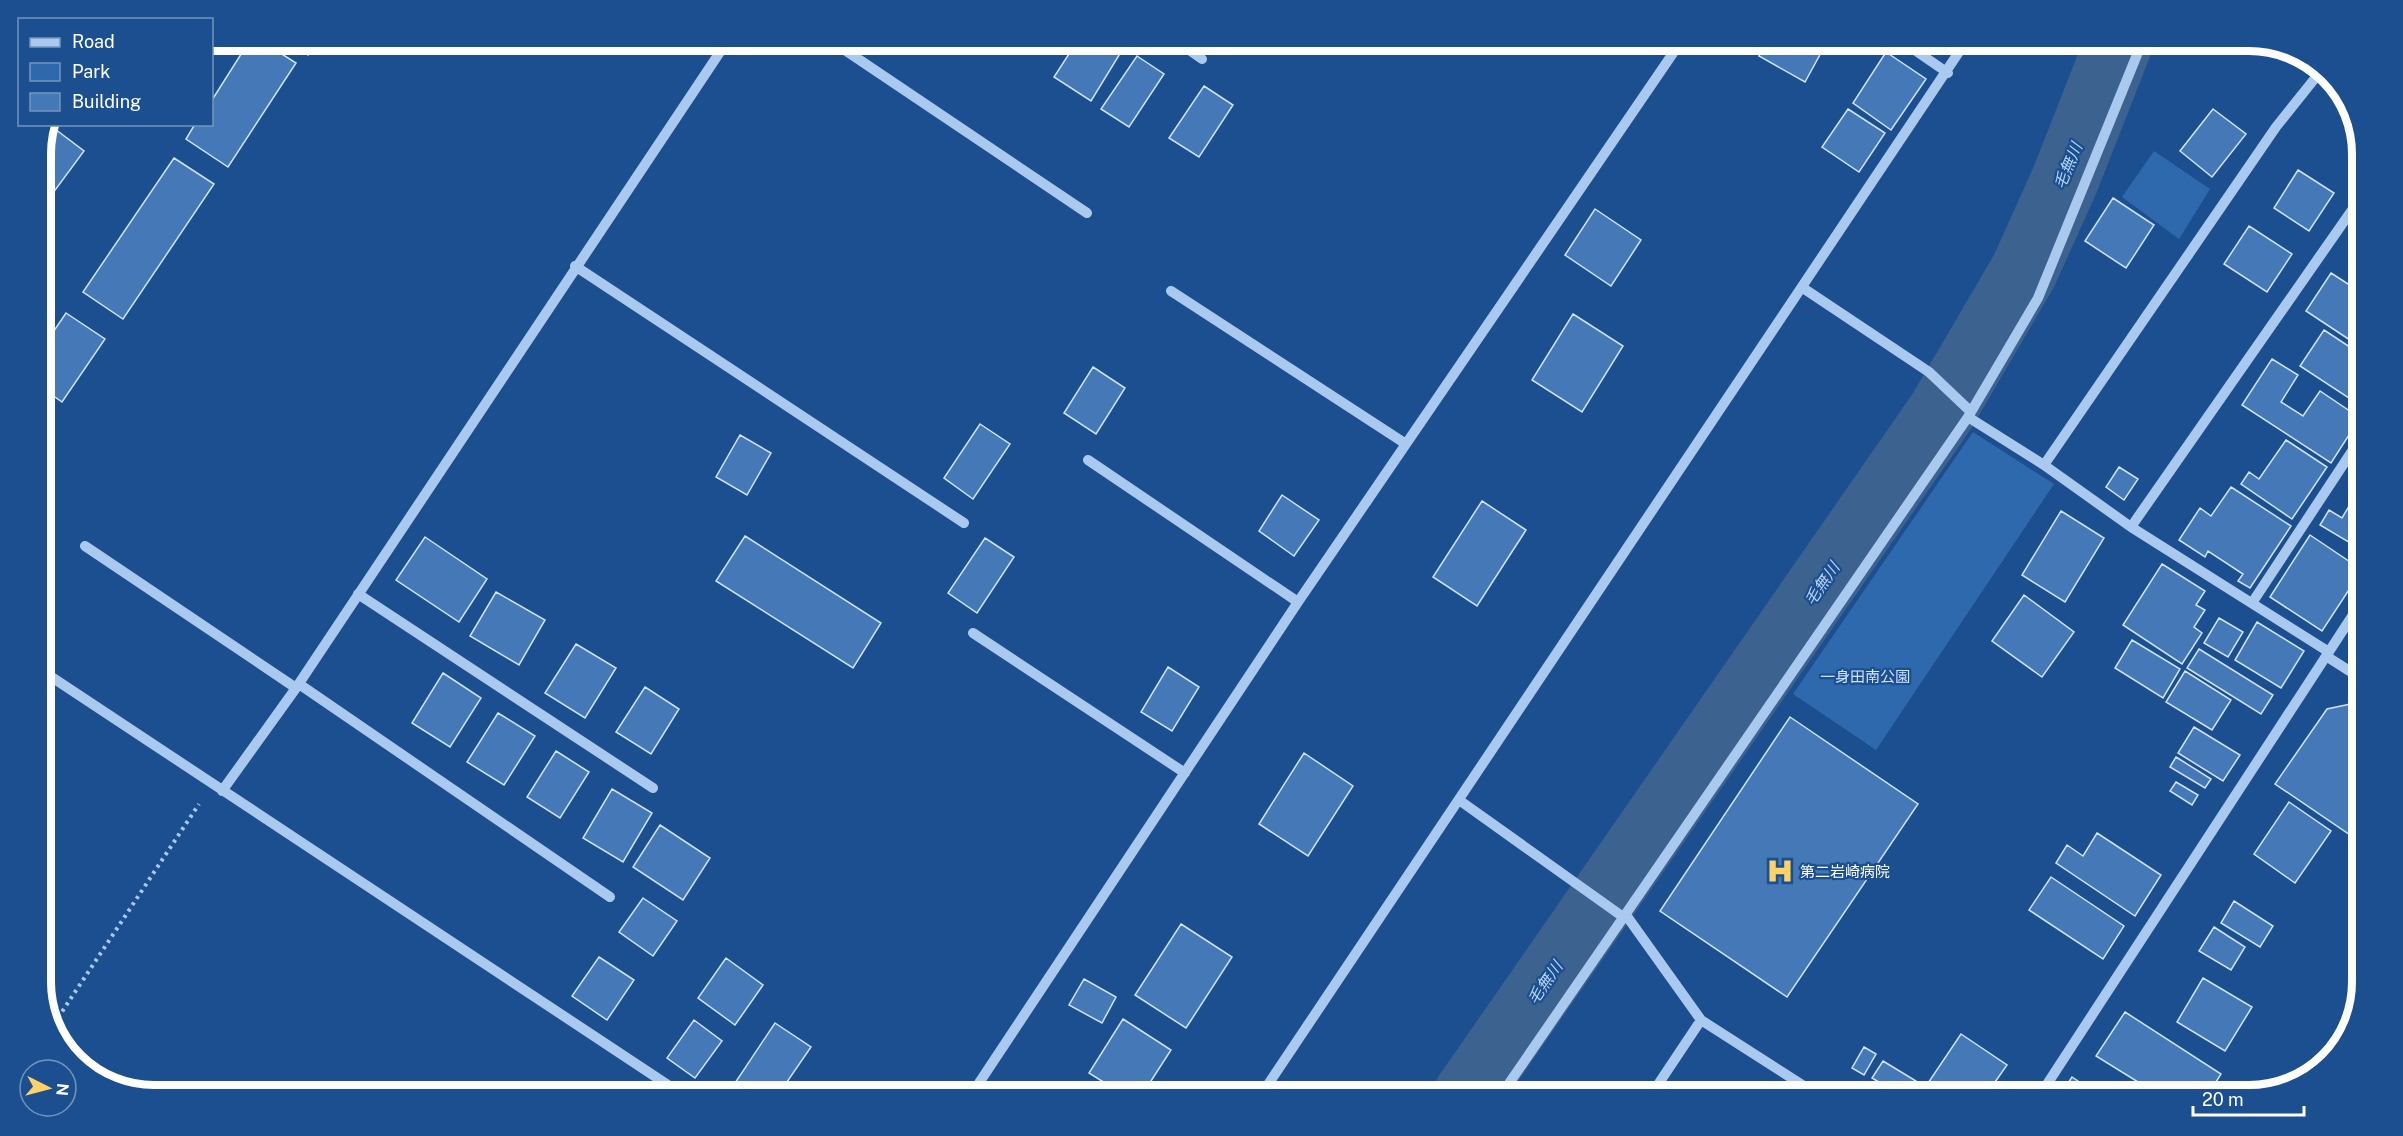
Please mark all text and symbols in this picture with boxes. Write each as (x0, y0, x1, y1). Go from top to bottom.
legend (18, 18, 213, 126)
text: Road (72, 31, 115, 52)
text: Park (72, 61, 110, 82)
text: Building (72, 91, 141, 112)
water label: 毛無川 (2050, 138, 2087, 192)
water label: 毛無川 (1800, 557, 1845, 609)
park label: 一身田南公園 (1820, 668, 1910, 685)
hospital icon: 第二岩崎病院 (1765, 856, 1795, 886)
place label: 第二岩崎病院 (1800, 863, 1890, 880)
water label: 毛無川 (1523, 956, 1568, 1008)
north arrow (18, 1058, 78, 1118)
scale bar (2193, 1079, 2304, 1117)
text: N (52, 1082, 73, 1097)
text: 20 m (2202, 1089, 2244, 1110)

